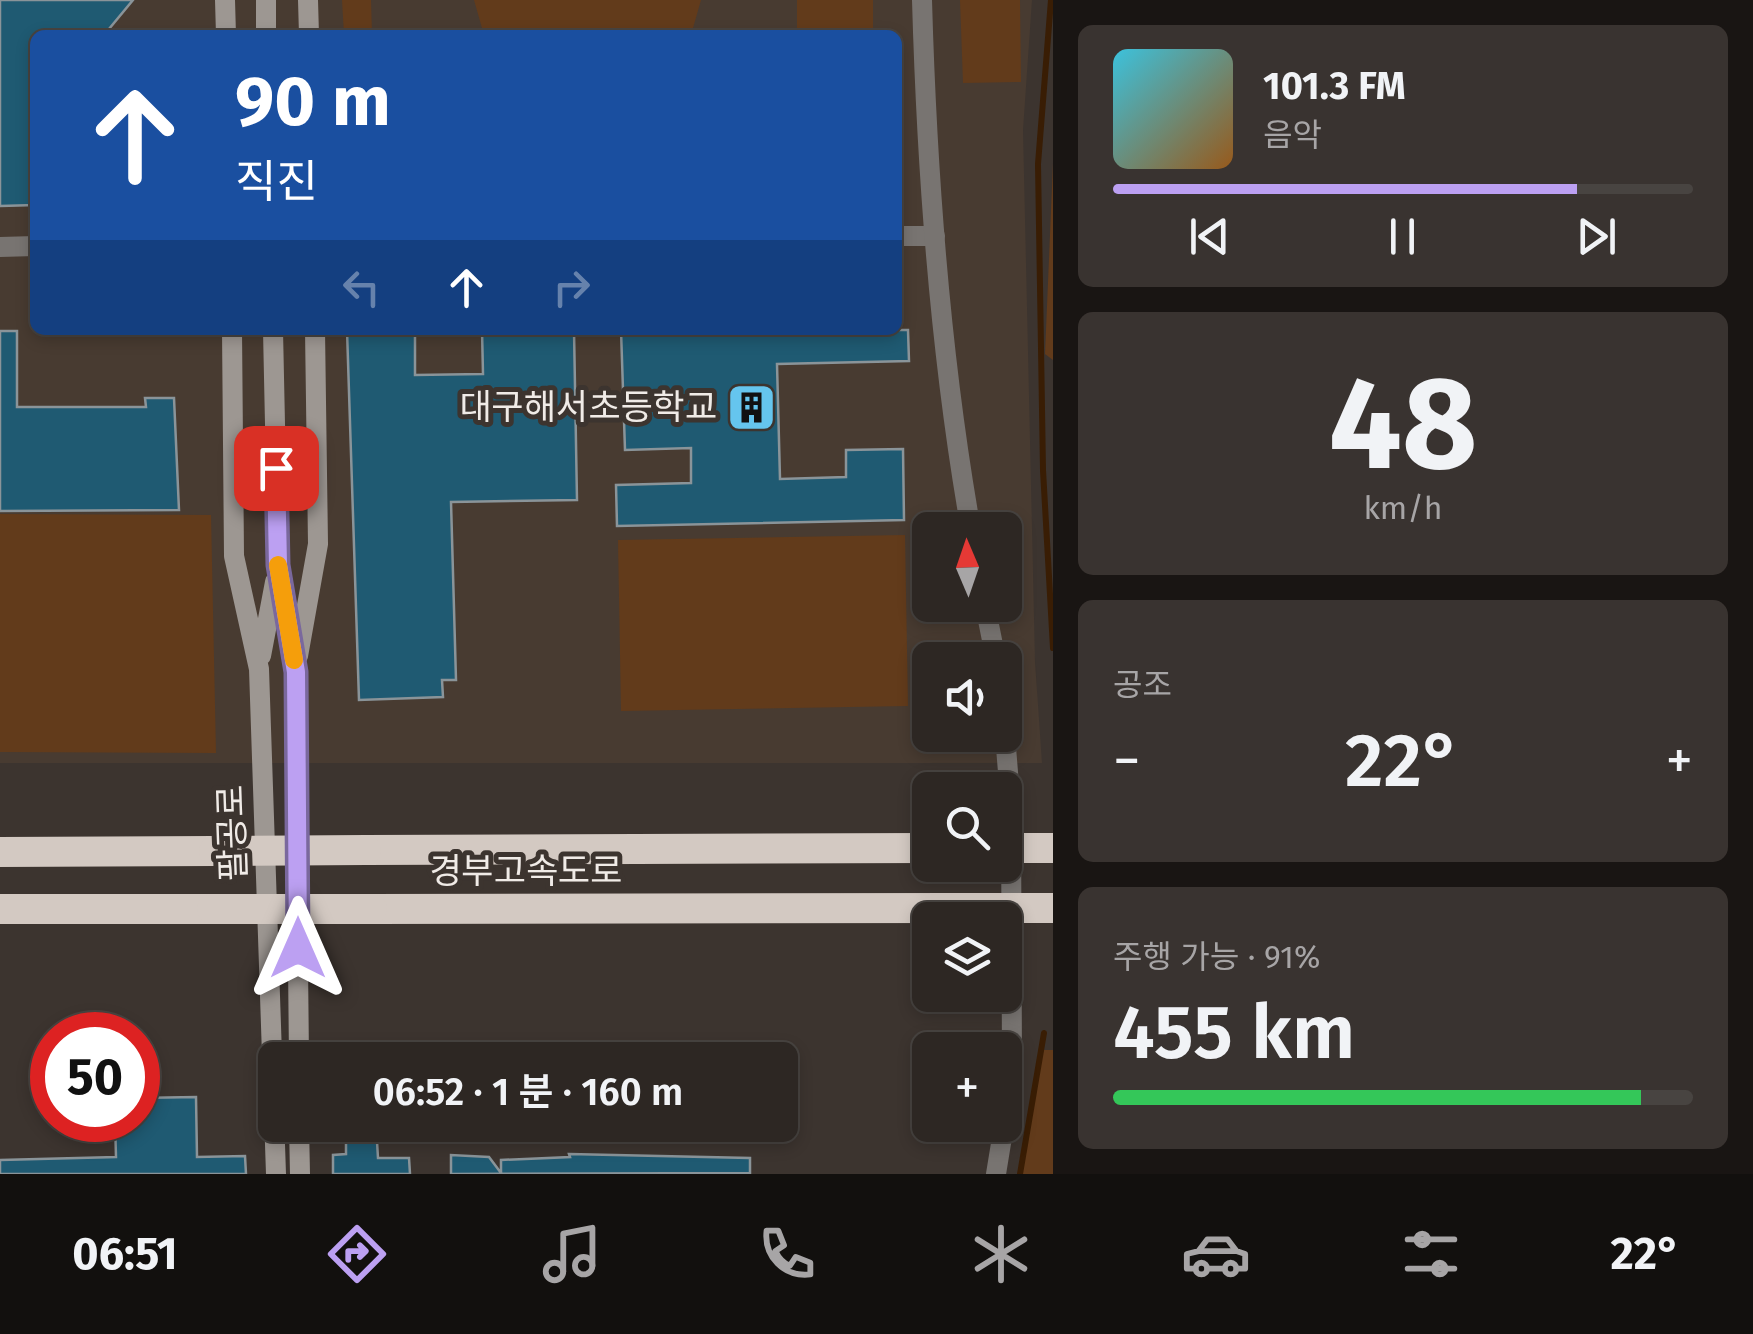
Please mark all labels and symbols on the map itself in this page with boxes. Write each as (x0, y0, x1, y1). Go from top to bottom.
building icon: 대구해서초등학교 (726, 381, 778, 433)
place label: 대구해서초등학교 (459, 386, 717, 428)
pin (234, 426, 319, 511)
north arrow (912, 512, 1022, 622)
street label: 팔공로 (209, 784, 255, 882)
street label: 경부고속도로 (429, 850, 623, 892)
position arrow (246, 896, 350, 1000)
speed limit sign: 50 (30, 1012, 160, 1142)

